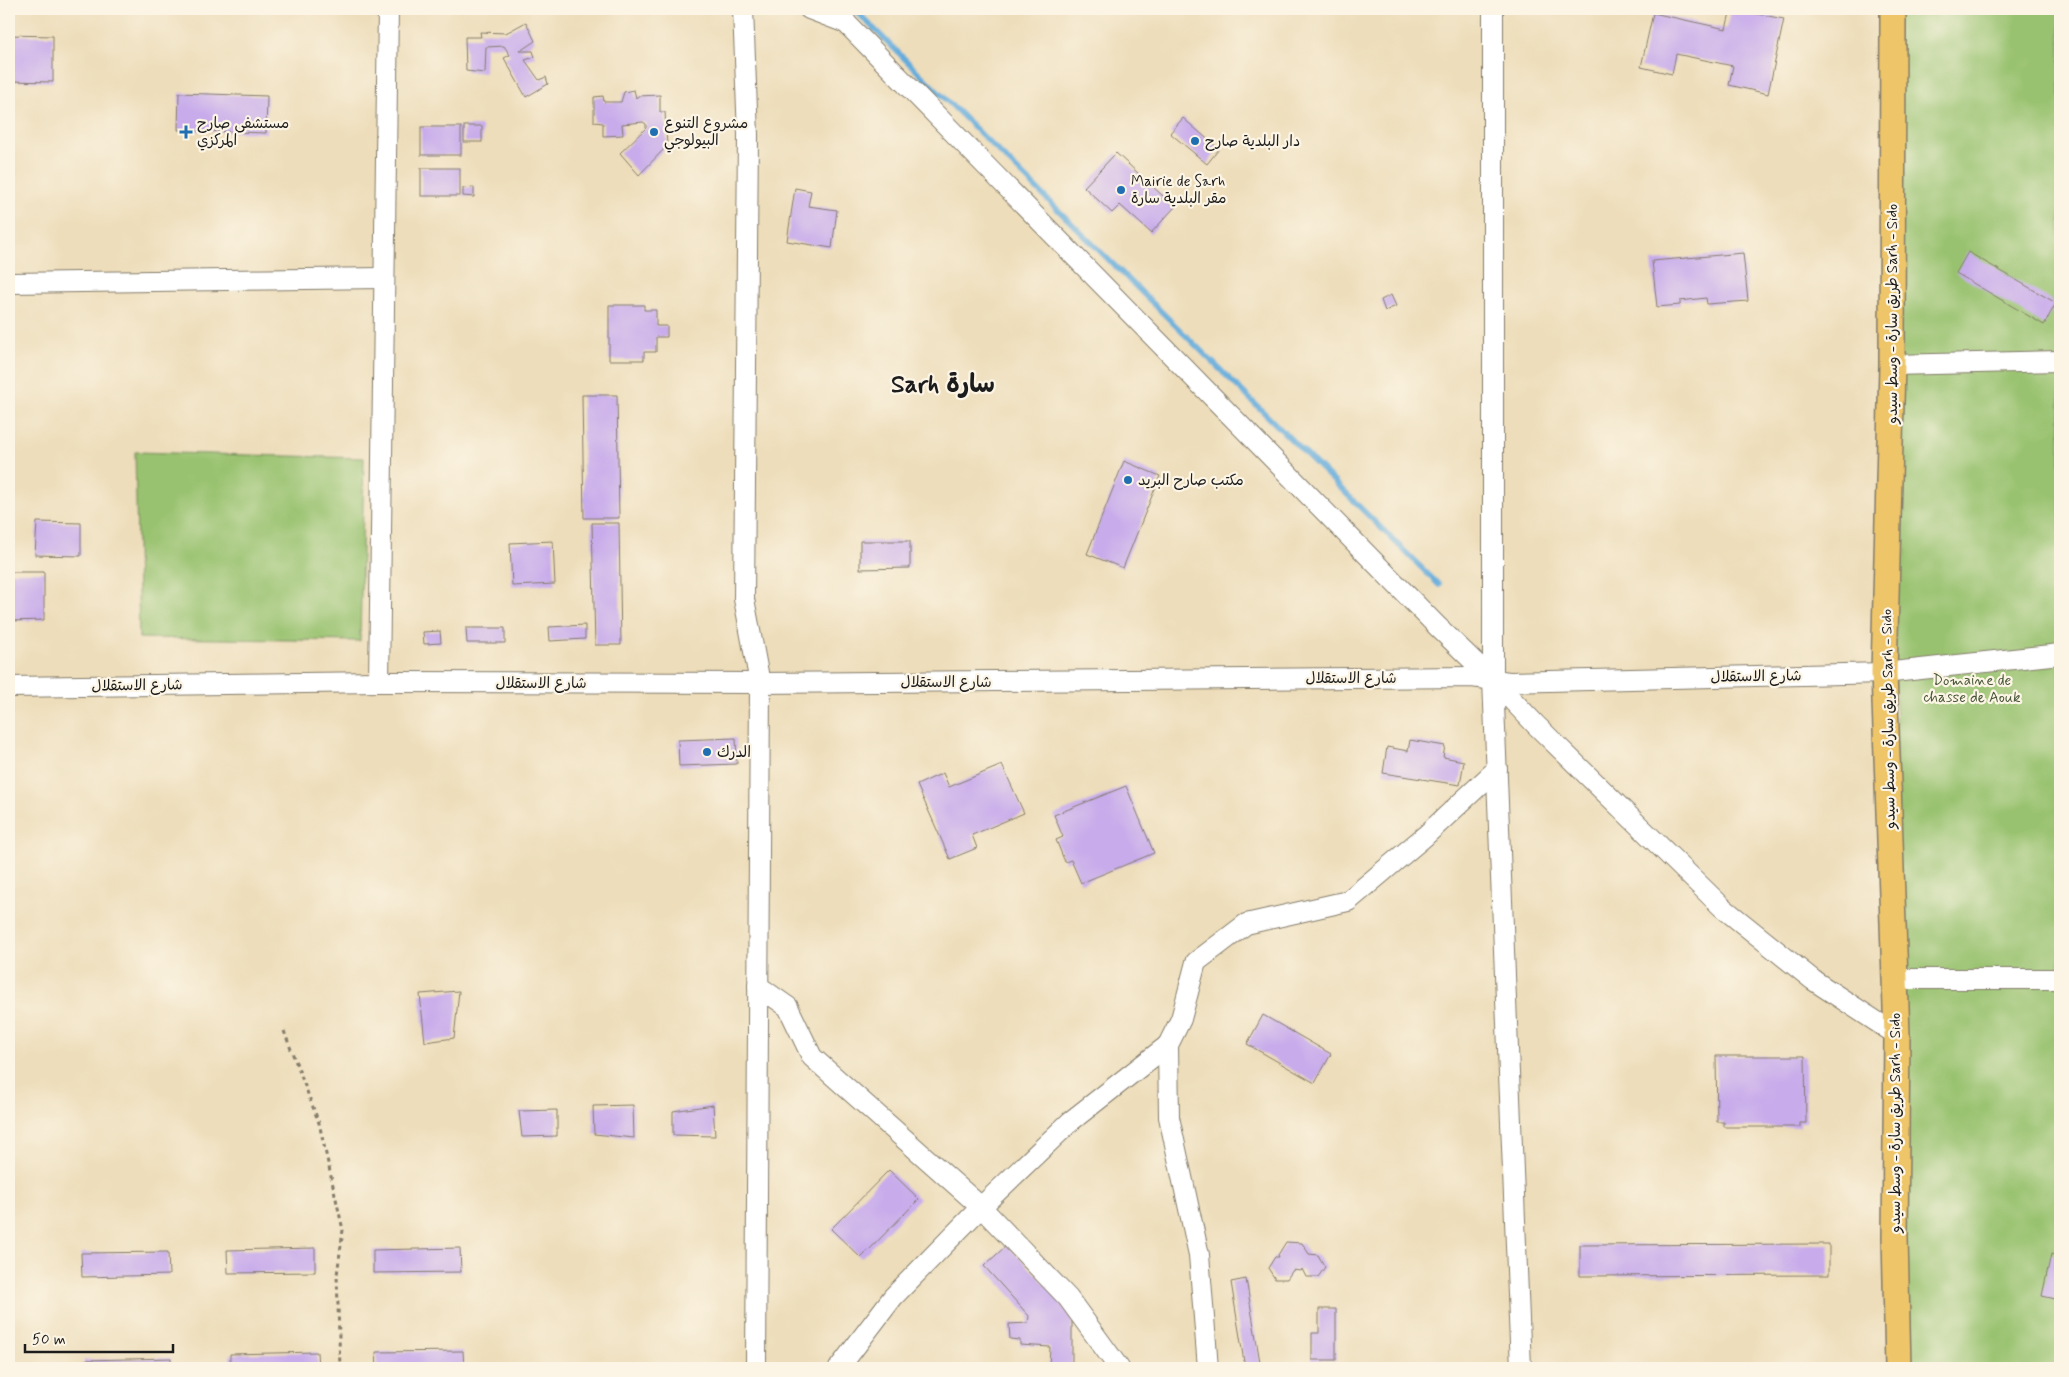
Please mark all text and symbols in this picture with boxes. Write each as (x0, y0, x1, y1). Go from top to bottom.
place label: مستشفى صارح المركزي (197, 114, 289, 151)
place label: مشروع التنوع البيولوجي (664, 114, 748, 153)
marker: مستشفى صارح المركزي (179, 125, 193, 139)
marker: مشروع التنوع البيولوجي (648, 126, 660, 138)
place label: دار البلدية صارح (1205, 132, 1300, 152)
marker: دار البلدية صارح (1189, 135, 1201, 147)
place label: Mairie de Sarh مقر البلدية سارة (1131, 172, 1227, 209)
marker: Mairie de Sarh مقر البلدية سارة (1115, 184, 1127, 196)
street label: طريق سارة - وسط سيدو Sarh - Sido (1883, 204, 1903, 425)
district label: Sarh سارة (891, 369, 995, 402)
place label: مكتب صارح البريد (1138, 471, 1244, 491)
marker: مكتب صارح البريد (1122, 474, 1134, 486)
street label: طريق سارة - وسط سيدو Sarh - Sido (1877, 609, 1901, 830)
street label: شارع الاستقلال (1710, 666, 1802, 688)
street label: شارع الاستقلال (1305, 669, 1397, 689)
park label: Domaine de chasse de Aouk (1923, 671, 2021, 708)
street label: شارع الاستقلال (900, 673, 992, 693)
street label: شارع الاستقلال (495, 674, 587, 694)
street label: شارع الاستقلال (91, 675, 183, 697)
place label: الدرك (717, 743, 751, 763)
marker: الدرك (701, 746, 713, 758)
street label: طريق سارة - وسط سيدو Sarh - Sido (1886, 1013, 1906, 1234)
scale bar (25, 1322, 172, 1354)
text: 50 m (32, 1330, 66, 1350)

